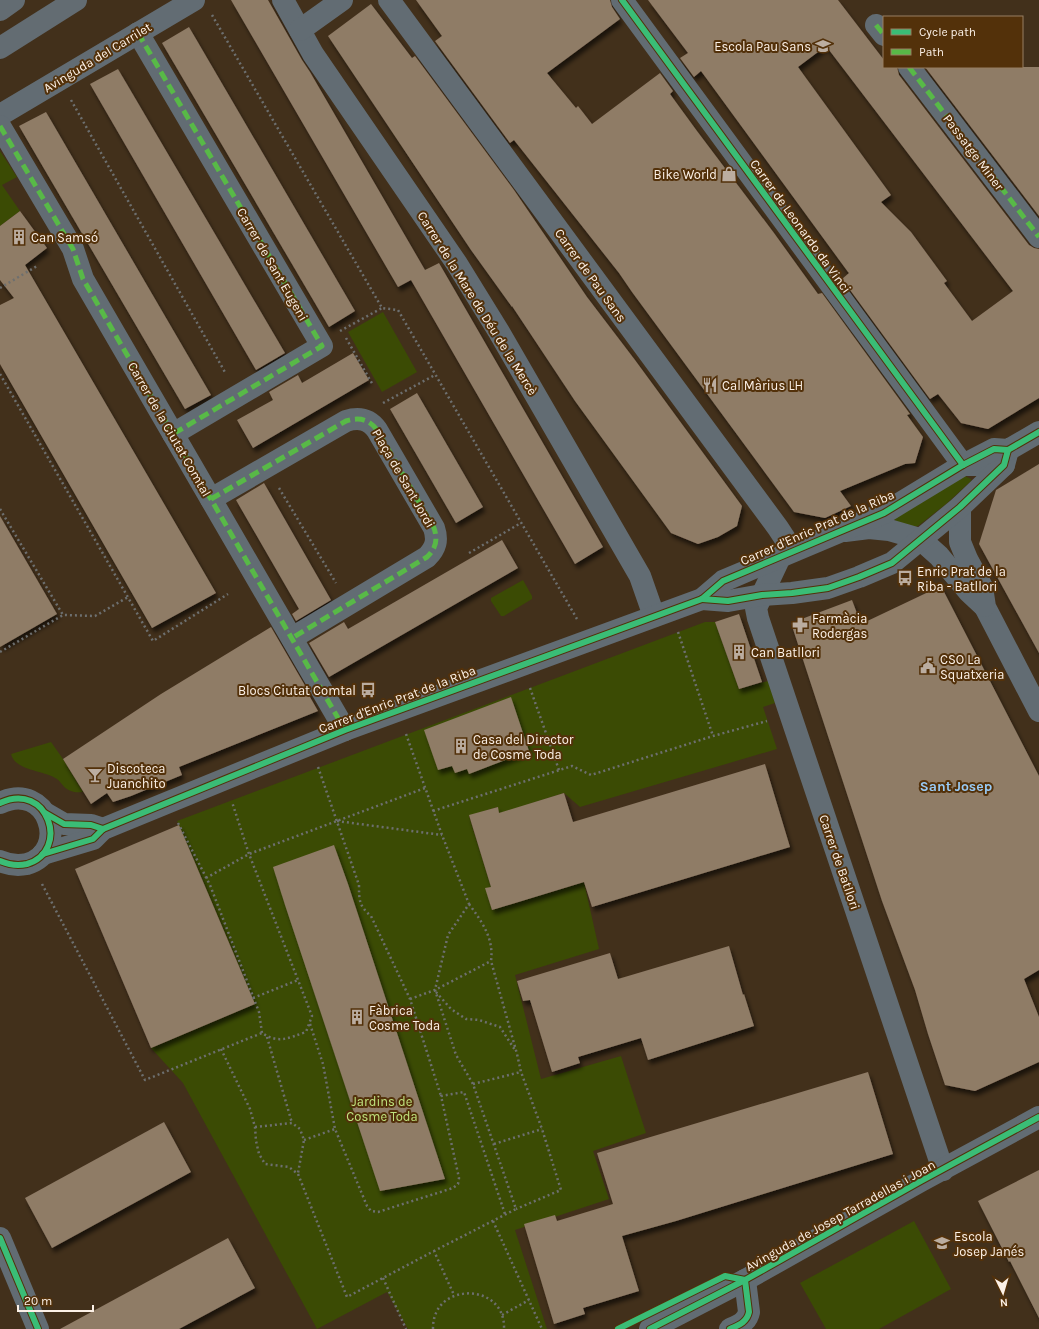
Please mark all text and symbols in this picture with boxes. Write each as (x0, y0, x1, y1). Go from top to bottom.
legend (883, 16, 1023, 68)
street label: Avinguda del Carrilet (41, 19, 154, 96)
text: Cycle path (919, 25, 976, 39)
school or university icon: Escola Pau Sans (814, 37, 832, 55)
place label: Escola Pau Sans (714, 39, 811, 54)
text: Path (919, 45, 944, 59)
street label: Passatge Miner (940, 111, 1007, 193)
street label: Carrer de Leonardo da Vinci (747, 157, 854, 296)
shop icon: Bike World (720, 165, 738, 183)
place label: Bike World (654, 167, 717, 182)
street label: Carrer de Sant Eugeni (234, 205, 311, 324)
street label: Carrer de la Mare de Déu de la Mercè (415, 209, 541, 398)
street label: Carrer de Pau Sans (552, 226, 630, 325)
building icon: Can Samsó (10, 228, 28, 246)
place label: Can Samsó (31, 230, 98, 245)
street label: Carrer de la Ciutat Comtal (125, 359, 214, 499)
restaurant icon: Cal Màrius LH (701, 376, 719, 394)
place label: Cal Màrius LH (722, 378, 803, 393)
street label: Plaça de Sant Jordi (369, 426, 438, 530)
street label: Carrer d'Enric Prat de la Riba (738, 487, 897, 568)
place label: Enric Prat de la Riba - Batllori (917, 564, 1006, 594)
bus stop icon: Enric Prat de la Riba - Batllori (896, 569, 914, 587)
place label: Farmàcia Rodergas (812, 611, 867, 641)
pharmacy icon: Farmàcia Rodergas (791, 616, 809, 634)
building icon: Can Batllori (730, 643, 748, 661)
place label: Can Batllori (751, 645, 820, 660)
place label: CSO La Squatxeria (940, 652, 1004, 683)
public building icon: CSO La Squatxeria (919, 657, 937, 675)
street label: Carrer d'Enric Prat de la Riba (317, 663, 478, 736)
bus stop icon: Blocs Ciutat Comtal (359, 681, 377, 699)
place label: Blocs Ciutat Comtal (238, 683, 356, 698)
place label: Casa del Director de Cosme Toda (473, 732, 574, 762)
building icon: Casa del Director de Cosme Toda (452, 737, 470, 755)
place label: Discoteca Juanchito (107, 761, 166, 791)
bar icon: Discoteca Juanchito (86, 766, 104, 784)
district label: Sant Josep (920, 778, 992, 795)
street label: Carrer de Batllori (816, 813, 863, 912)
place label: Fàbrica Cosme Toda (369, 1003, 440, 1033)
building icon: Fàbrica Cosme Toda (348, 1008, 366, 1026)
park label: Jardins de Cosme Toda (346, 1094, 418, 1124)
street label: Avinguda de Josep Tarradellas i Joan (743, 1157, 938, 1274)
place label: Escola Josep Janés (954, 1229, 1024, 1259)
school or university icon: Escola Josep Janés (933, 1234, 951, 1252)
north arrow (983, 1273, 1023, 1313)
scale bar (18, 1287, 93, 1313)
text: 20 m (24, 1294, 52, 1308)
text: N (999, 1296, 1008, 1309)

